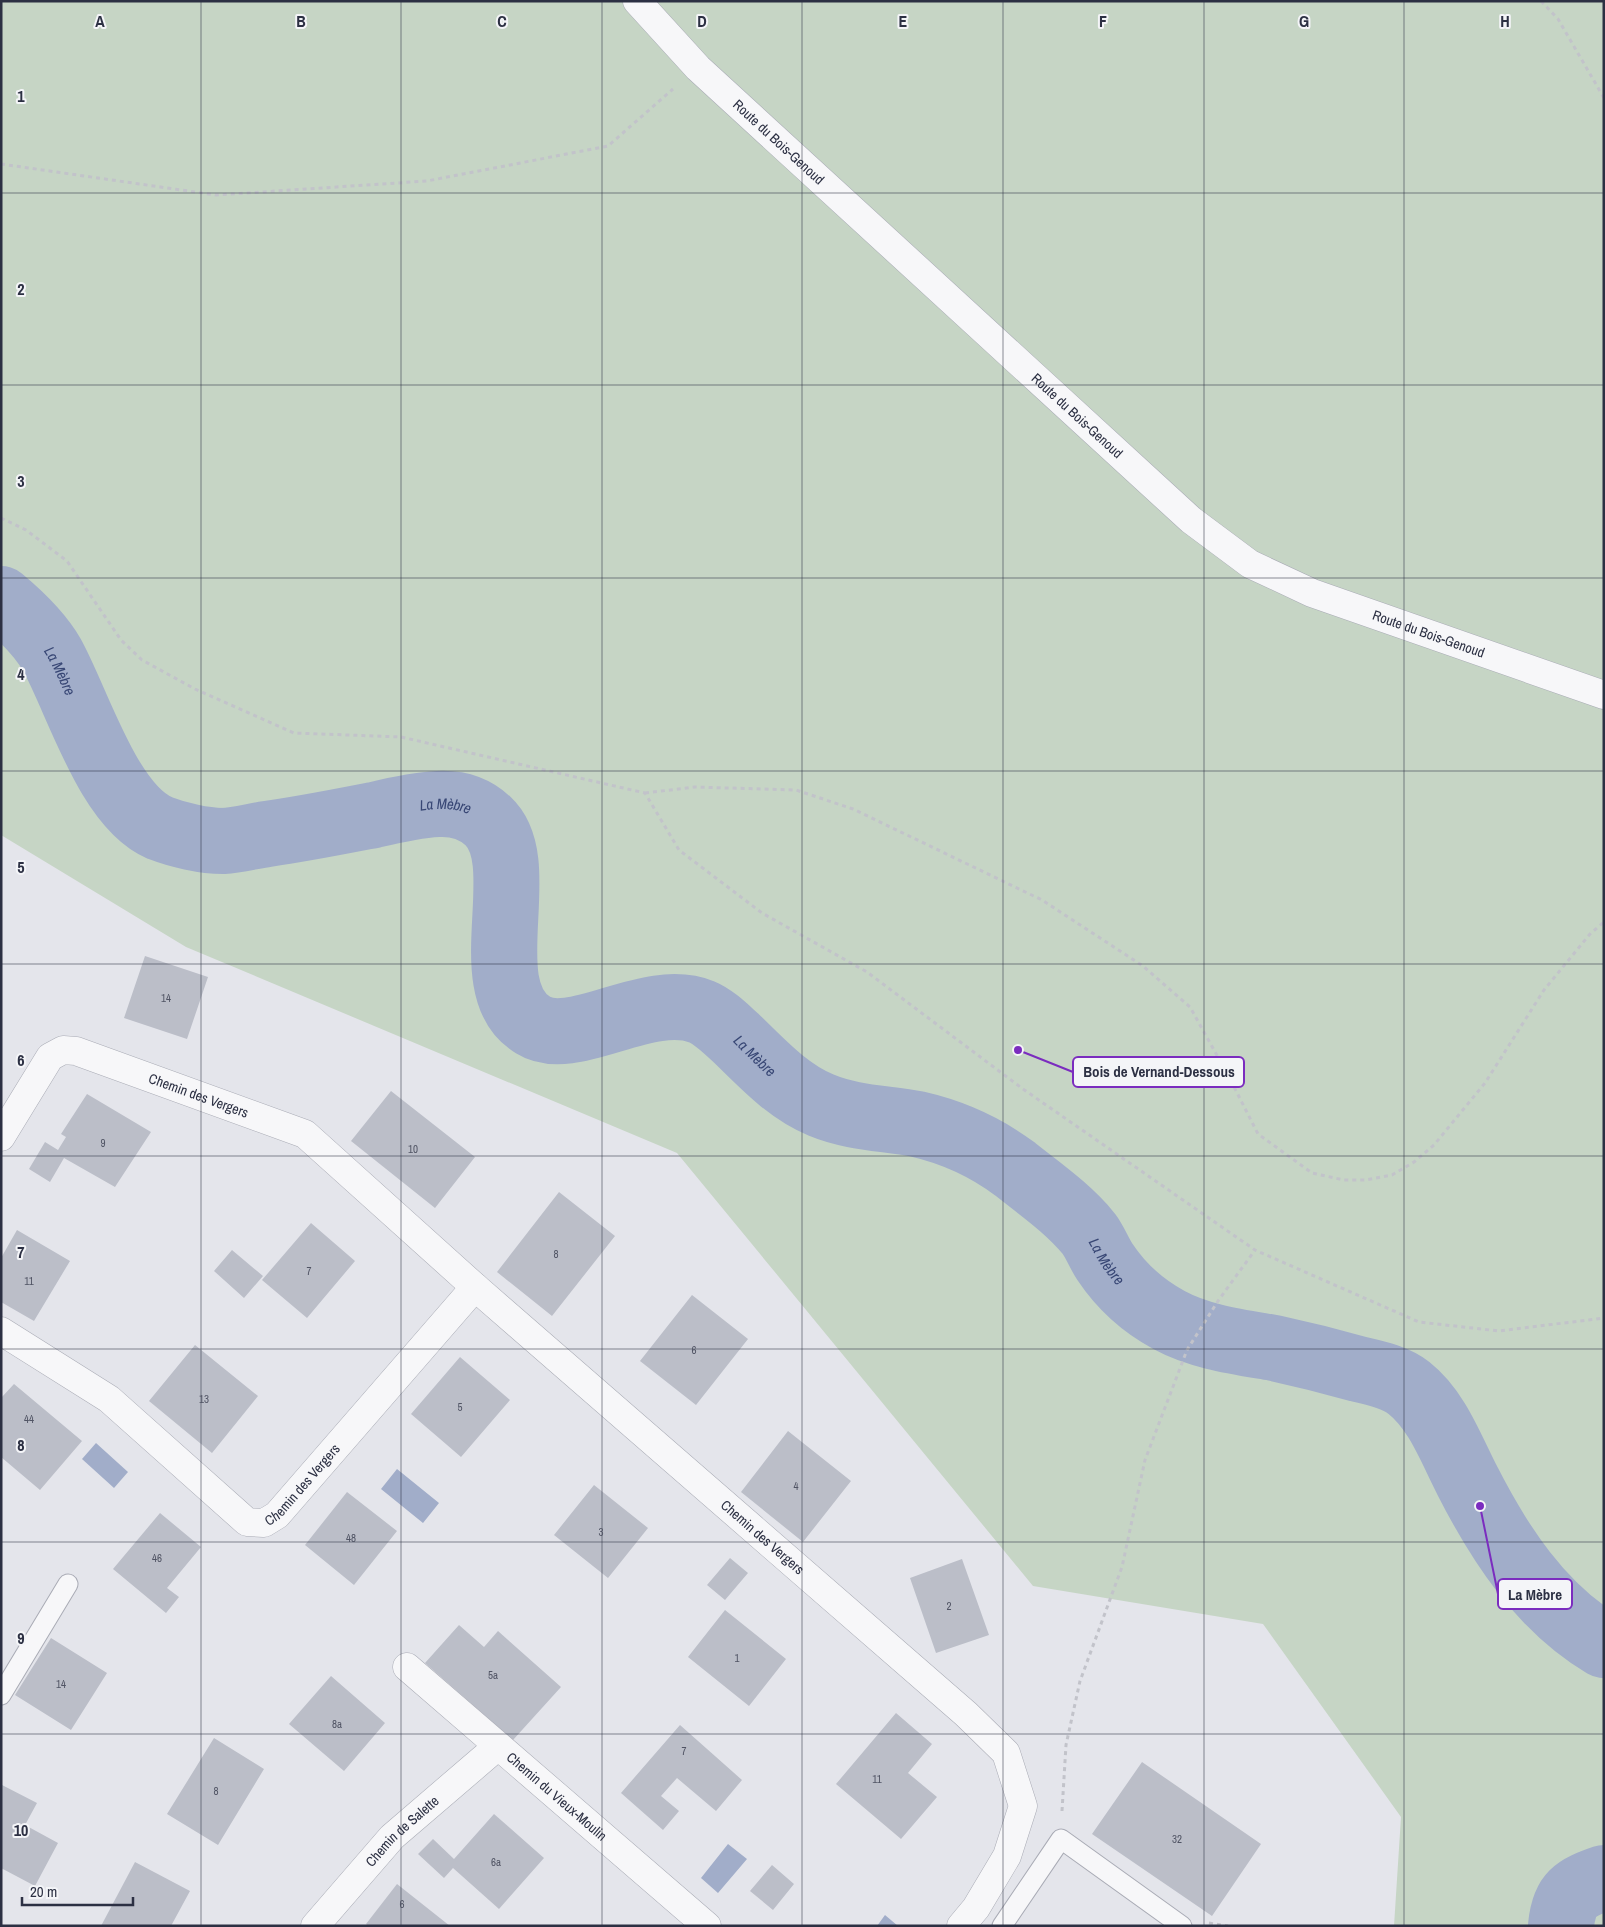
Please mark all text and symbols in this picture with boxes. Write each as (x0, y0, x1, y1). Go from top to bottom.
text: A (95, 10, 105, 32)
text: B (296, 10, 306, 32)
text: C (497, 10, 507, 32)
text: D (697, 10, 707, 32)
text: E (899, 10, 908, 32)
text: F (1099, 10, 1107, 32)
text: G (1299, 10, 1309, 32)
text: H (1500, 10, 1510, 32)
text: 1 (17, 85, 25, 107)
street label: Route du Bois-Genoud (729, 96, 828, 188)
text: 2 (17, 278, 25, 300)
street label: Route du Bois-Genoud (1028, 369, 1127, 462)
text: 3 (17, 470, 25, 492)
street label: Route du Bois-Genoud (1370, 606, 1487, 662)
water label: La Mèbre (39, 642, 81, 699)
text: 4 (17, 663, 25, 685)
water label: La Mèbre (418, 793, 475, 819)
text: 5 (17, 856, 25, 878)
house number: 14 (161, 991, 171, 1005)
water label: La Mèbre (729, 1030, 781, 1081)
text: 6 (17, 1049, 25, 1071)
callout: Bois de Vernand-Dessous (1073, 1057, 1244, 1087)
text: Bois de Vernand-Dessous (1083, 1061, 1235, 1082)
street label: Chemin des Vergers (146, 1069, 251, 1122)
house number: 9 (100, 1136, 106, 1150)
house number: 10 (408, 1142, 418, 1156)
water label: La Mèbre (1084, 1234, 1130, 1289)
text: 7 (17, 1241, 25, 1263)
house number: 8 (553, 1247, 559, 1261)
house number: 7 (306, 1264, 312, 1278)
house number: 11 (24, 1274, 34, 1288)
house number: 6 (691, 1343, 697, 1357)
house number: 13 (199, 1392, 209, 1406)
house number: 5 (457, 1400, 463, 1414)
house number: 44 (24, 1412, 34, 1426)
text: 8 (17, 1434, 25, 1456)
street label: Chemin des Vergers (261, 1440, 344, 1530)
house number: 4 (793, 1479, 799, 1493)
street label: Chemin des Vergers (717, 1496, 808, 1578)
house number: 3 (598, 1525, 604, 1539)
house number: 48 (346, 1531, 356, 1545)
house number: 46 (152, 1551, 162, 1565)
callout: La Mèbre (1498, 1579, 1572, 1609)
text: La Mèbre (1508, 1584, 1562, 1605)
house number: 2 (946, 1599, 952, 1613)
text: 9 (17, 1627, 25, 1649)
house number: 1 (734, 1651, 740, 1665)
house number: 5a (488, 1668, 498, 1682)
house number: 14 (56, 1677, 66, 1691)
house number: 8a (332, 1717, 342, 1731)
house number: 7 (681, 1744, 687, 1758)
street label: Chemin du Vieux-Moulin (503, 1748, 611, 1845)
house number: 11 (872, 1772, 882, 1786)
house number: 8 (213, 1784, 219, 1798)
street label: Chemin de Salette (361, 1792, 443, 1870)
text: 10 (14, 1819, 28, 1841)
house number: 32 (1172, 1832, 1182, 1846)
house number: 6a (491, 1855, 501, 1869)
scale bar (22, 1874, 134, 1906)
text: 20 m (30, 1881, 57, 1902)
house number: 6 (399, 1897, 405, 1911)

